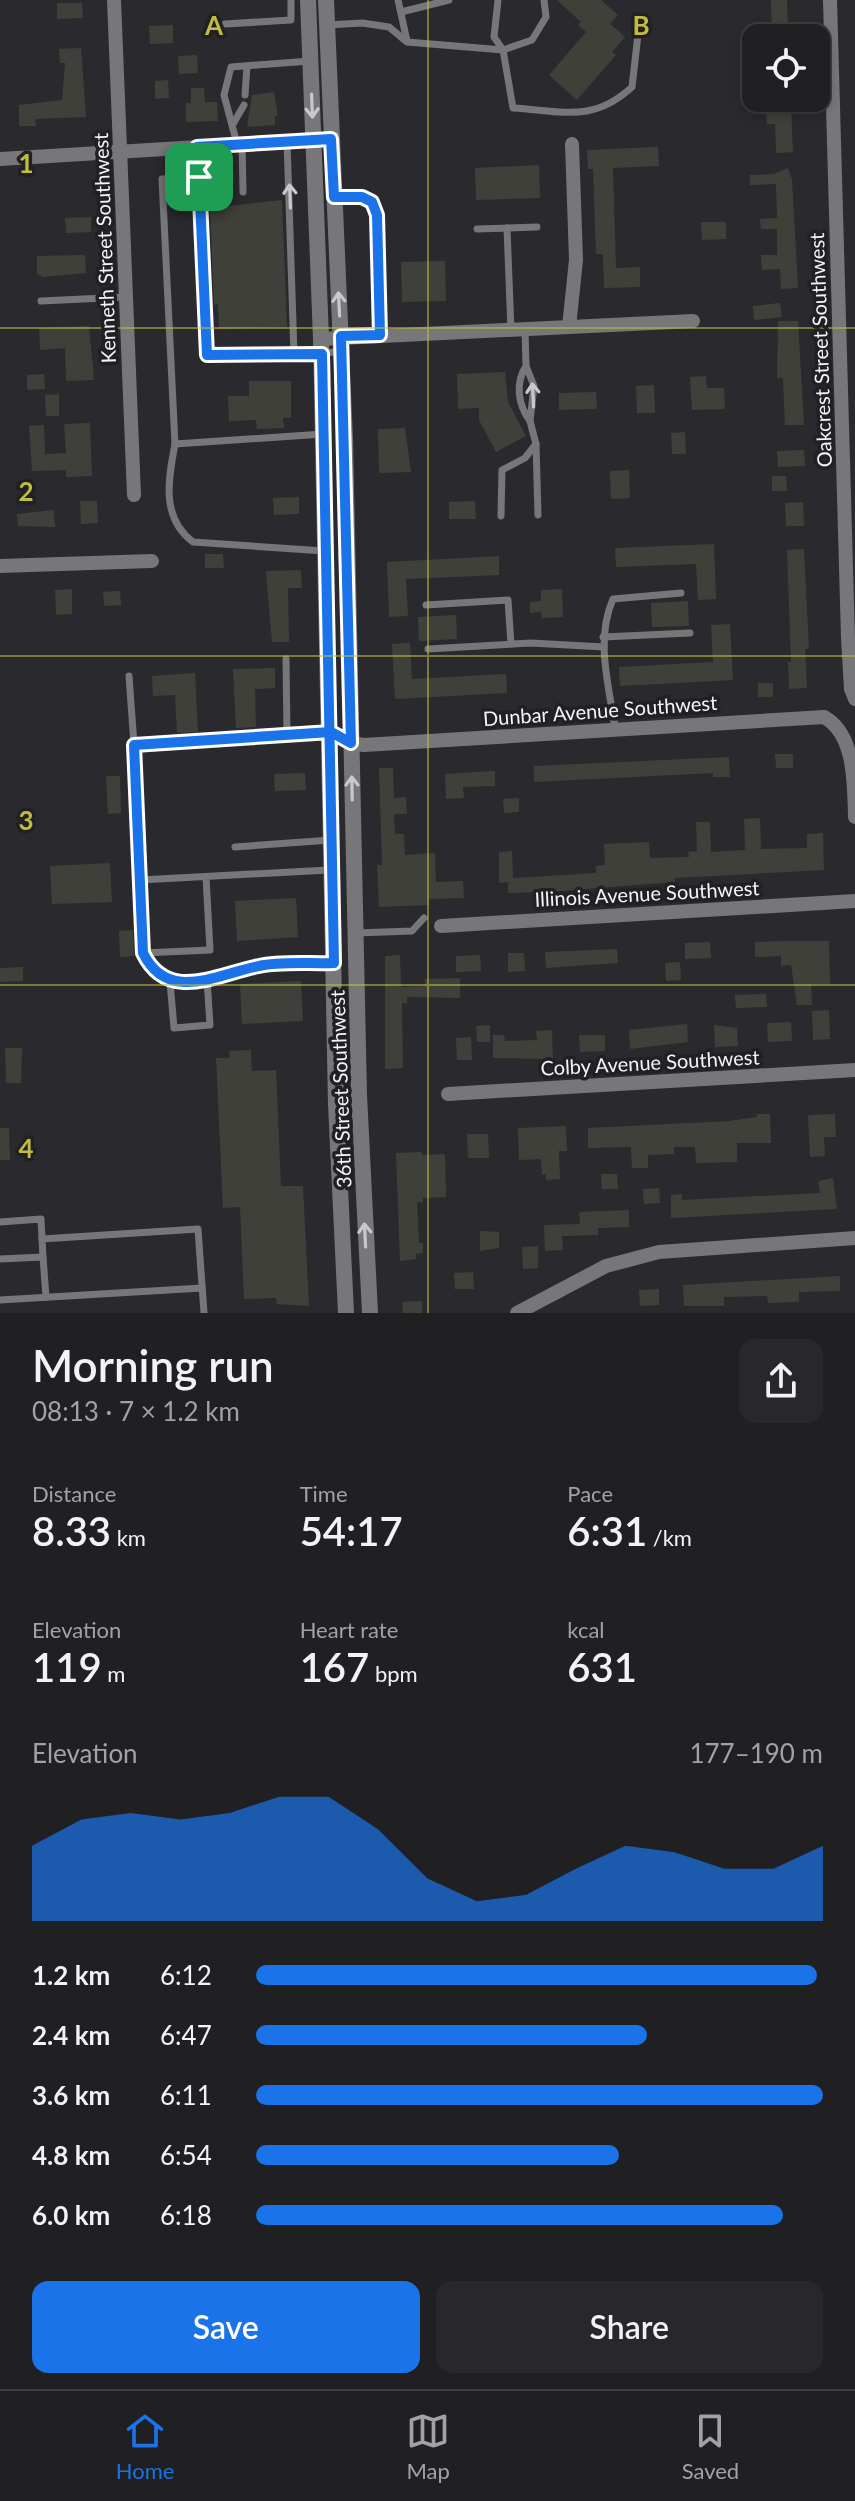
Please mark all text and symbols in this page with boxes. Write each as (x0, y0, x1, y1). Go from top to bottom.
text: A (204, 9, 224, 41)
text: B (632, 9, 650, 41)
map controls (742, 24, 830, 112)
button: locate (742, 24, 830, 112)
one-way arrow (304, 92, 319, 119)
street label: Kenneth Street Southwest (88, 132, 120, 364)
pin (165, 143, 233, 211)
text: 1 (18, 147, 34, 179)
icon: arrive (177, 155, 221, 199)
one-way arrow (282, 183, 297, 210)
street label: Oakcrest Street Southwest (804, 232, 836, 468)
one-way arrow (332, 291, 347, 318)
one-way arrow (526, 382, 541, 408)
text: 2 (18, 475, 34, 507)
street label: Dunbar Avenue Southwest (482, 690, 718, 730)
one-way arrow (344, 775, 359, 802)
text: 3 (18, 804, 34, 836)
street label: Illinois Avenue Southwest (534, 875, 760, 911)
street label: 36th Street Southwest (325, 990, 355, 1188)
street label: Colby Avenue Southwest (540, 1044, 760, 1080)
text: 4 (18, 1132, 34, 1164)
one-way arrow (357, 1222, 372, 1249)
text: Morning run (32, 1339, 274, 1391)
button: share (739, 1339, 823, 1423)
text: 08:13 · 7 × 1.2 km (32, 1395, 240, 1427)
text: Distance (32, 1480, 116, 1507)
text: Time (300, 1480, 348, 1507)
text: Pace (567, 1480, 613, 1507)
text: 8.33 (32, 1507, 111, 1555)
text: 54:17 (300, 1507, 403, 1555)
text: 6:31 (567, 1507, 647, 1555)
text: km (111, 1524, 146, 1551)
text: /km (647, 1524, 692, 1551)
text: Elevation (32, 1616, 121, 1643)
text: Heart rate (300, 1616, 398, 1643)
text: kcal (567, 1616, 605, 1643)
text: 119 (32, 1643, 102, 1691)
text: 167 (300, 1643, 369, 1691)
text: 631 (567, 1643, 637, 1691)
text: m (102, 1660, 125, 1687)
text: bpm (369, 1660, 418, 1687)
text: Elevation (32, 1737, 138, 1769)
text: 177–190 m (689, 1737, 823, 1769)
text: 1.2 km (32, 1959, 110, 1991)
text: 6:12 (160, 1959, 212, 1991)
text: 2.4 km (32, 2019, 110, 2051)
text: 6:47 (160, 2019, 212, 2051)
text: 3.6 km (32, 2079, 110, 2111)
text: 6:11 (160, 2079, 212, 2111)
text: 4.8 km (32, 2139, 110, 2171)
text: 6:54 (160, 2139, 212, 2171)
text: 6.0 km (32, 2199, 110, 2231)
text: 6:18 (160, 2199, 212, 2231)
button: Save (32, 2281, 420, 2373)
button: Share (436, 2281, 823, 2373)
tab: Home (116, 2409, 174, 2484)
tab: Map (406, 2409, 450, 2484)
tab: Saved (682, 2409, 739, 2484)

